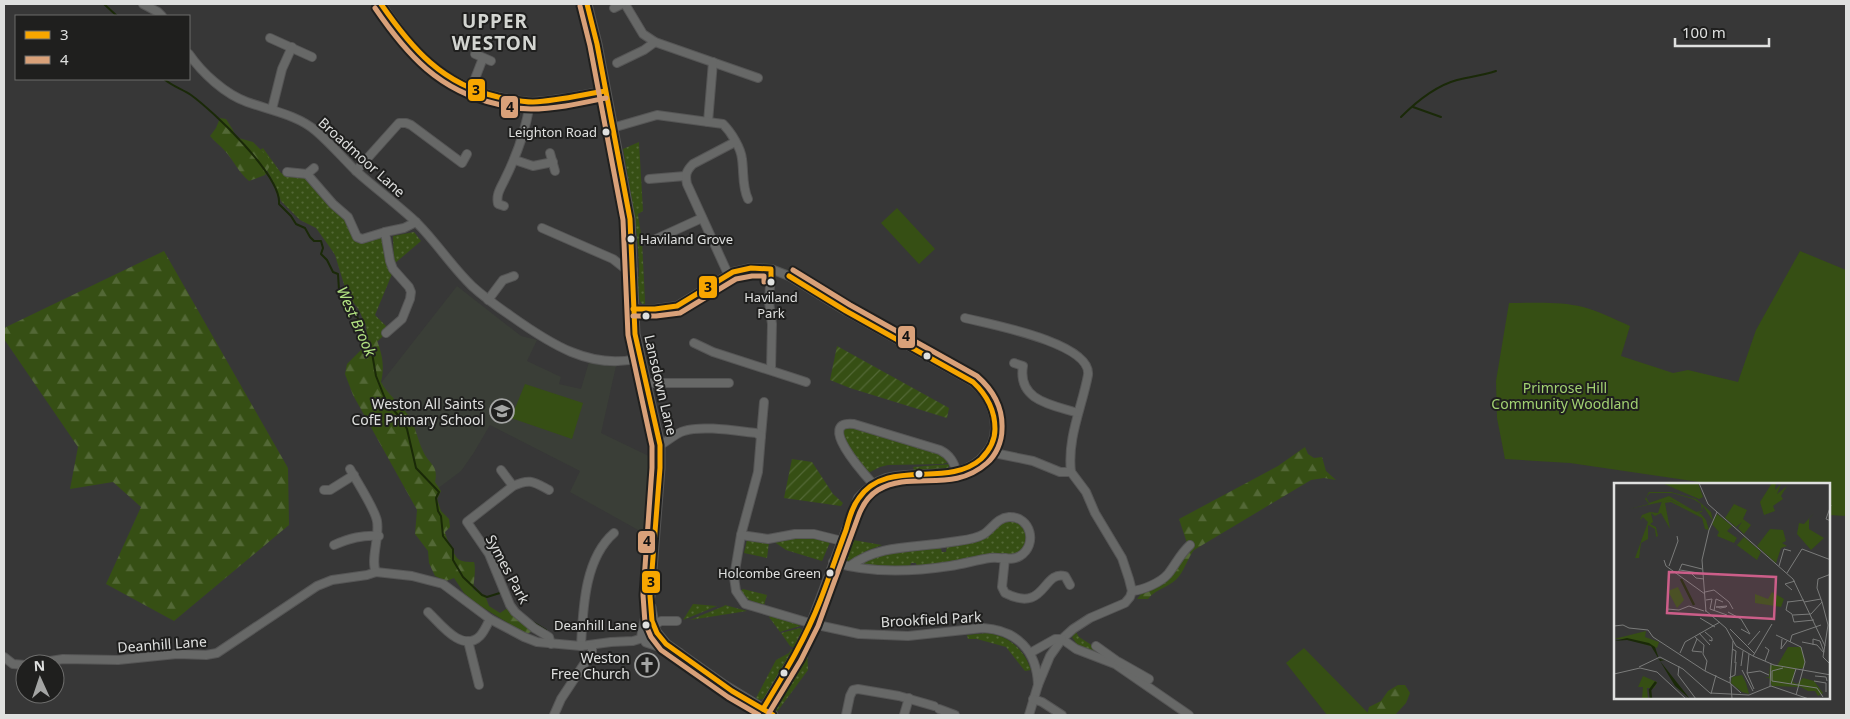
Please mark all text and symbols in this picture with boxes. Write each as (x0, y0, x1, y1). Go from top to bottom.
district label: UPPER WESTON (452, 8, 538, 56)
legend (15, 15, 190, 80)
scale bar (1675, 15, 1769, 47)
text: 100 m (1682, 22, 1726, 42)
text: 3 (60, 24, 69, 44)
text: 4 (60, 49, 69, 69)
line badge: 3 (467, 78, 486, 102)
text: 3 (472, 80, 480, 99)
line badge: 4 (500, 95, 519, 119)
text: 4 (506, 97, 514, 116)
street label: Broadmoor Lane (314, 113, 410, 201)
place label: Leighton Road (508, 123, 597, 141)
marker: Leighton Road (601, 127, 611, 137)
place label: Haviland Grove (640, 230, 733, 248)
marker: Haviland Grove (626, 234, 636, 244)
line badge: 3 (698, 275, 718, 299)
text: 3 (704, 277, 712, 296)
marker: Haviland Park (766, 277, 776, 287)
water label: West Brook (333, 283, 381, 360)
place label: Haviland Park (744, 288, 798, 322)
unlabelled marker (641, 311, 651, 321)
line badge: 4 (897, 325, 916, 349)
text: 4 (902, 326, 910, 345)
street label: Lansdown Lane (640, 333, 682, 437)
unlabelled marker (922, 351, 932, 361)
park label: Primrose Hill Community Woodland (1491, 378, 1639, 413)
place label: Weston All Saints CofE Primary School (351, 394, 484, 429)
school or university icon: Weston All Saints CofE Primary School (489, 398, 515, 424)
unlabelled marker (914, 469, 924, 479)
inset map (1614, 483, 1830, 699)
line badge: 4 (637, 530, 656, 554)
street label: Symes Park (482, 531, 534, 607)
text: 4 (643, 531, 651, 550)
place label: Holcombe Green (718, 564, 821, 582)
marker: Holcombe Green (825, 568, 835, 578)
line badge: 3 (641, 570, 661, 594)
text: 3 (647, 572, 655, 591)
street label: Brookfield Park (880, 607, 982, 631)
place label: Deanhill Lane (554, 616, 637, 634)
marker: Deanhill Lane (641, 620, 651, 630)
street label: Deanhill Lane (117, 631, 207, 657)
place label: Weston Free Church (551, 648, 630, 683)
church icon: Weston Free Church (634, 652, 660, 678)
north arrow (15, 654, 65, 704)
text: N (33, 656, 45, 675)
unlabelled marker (779, 668, 789, 678)

